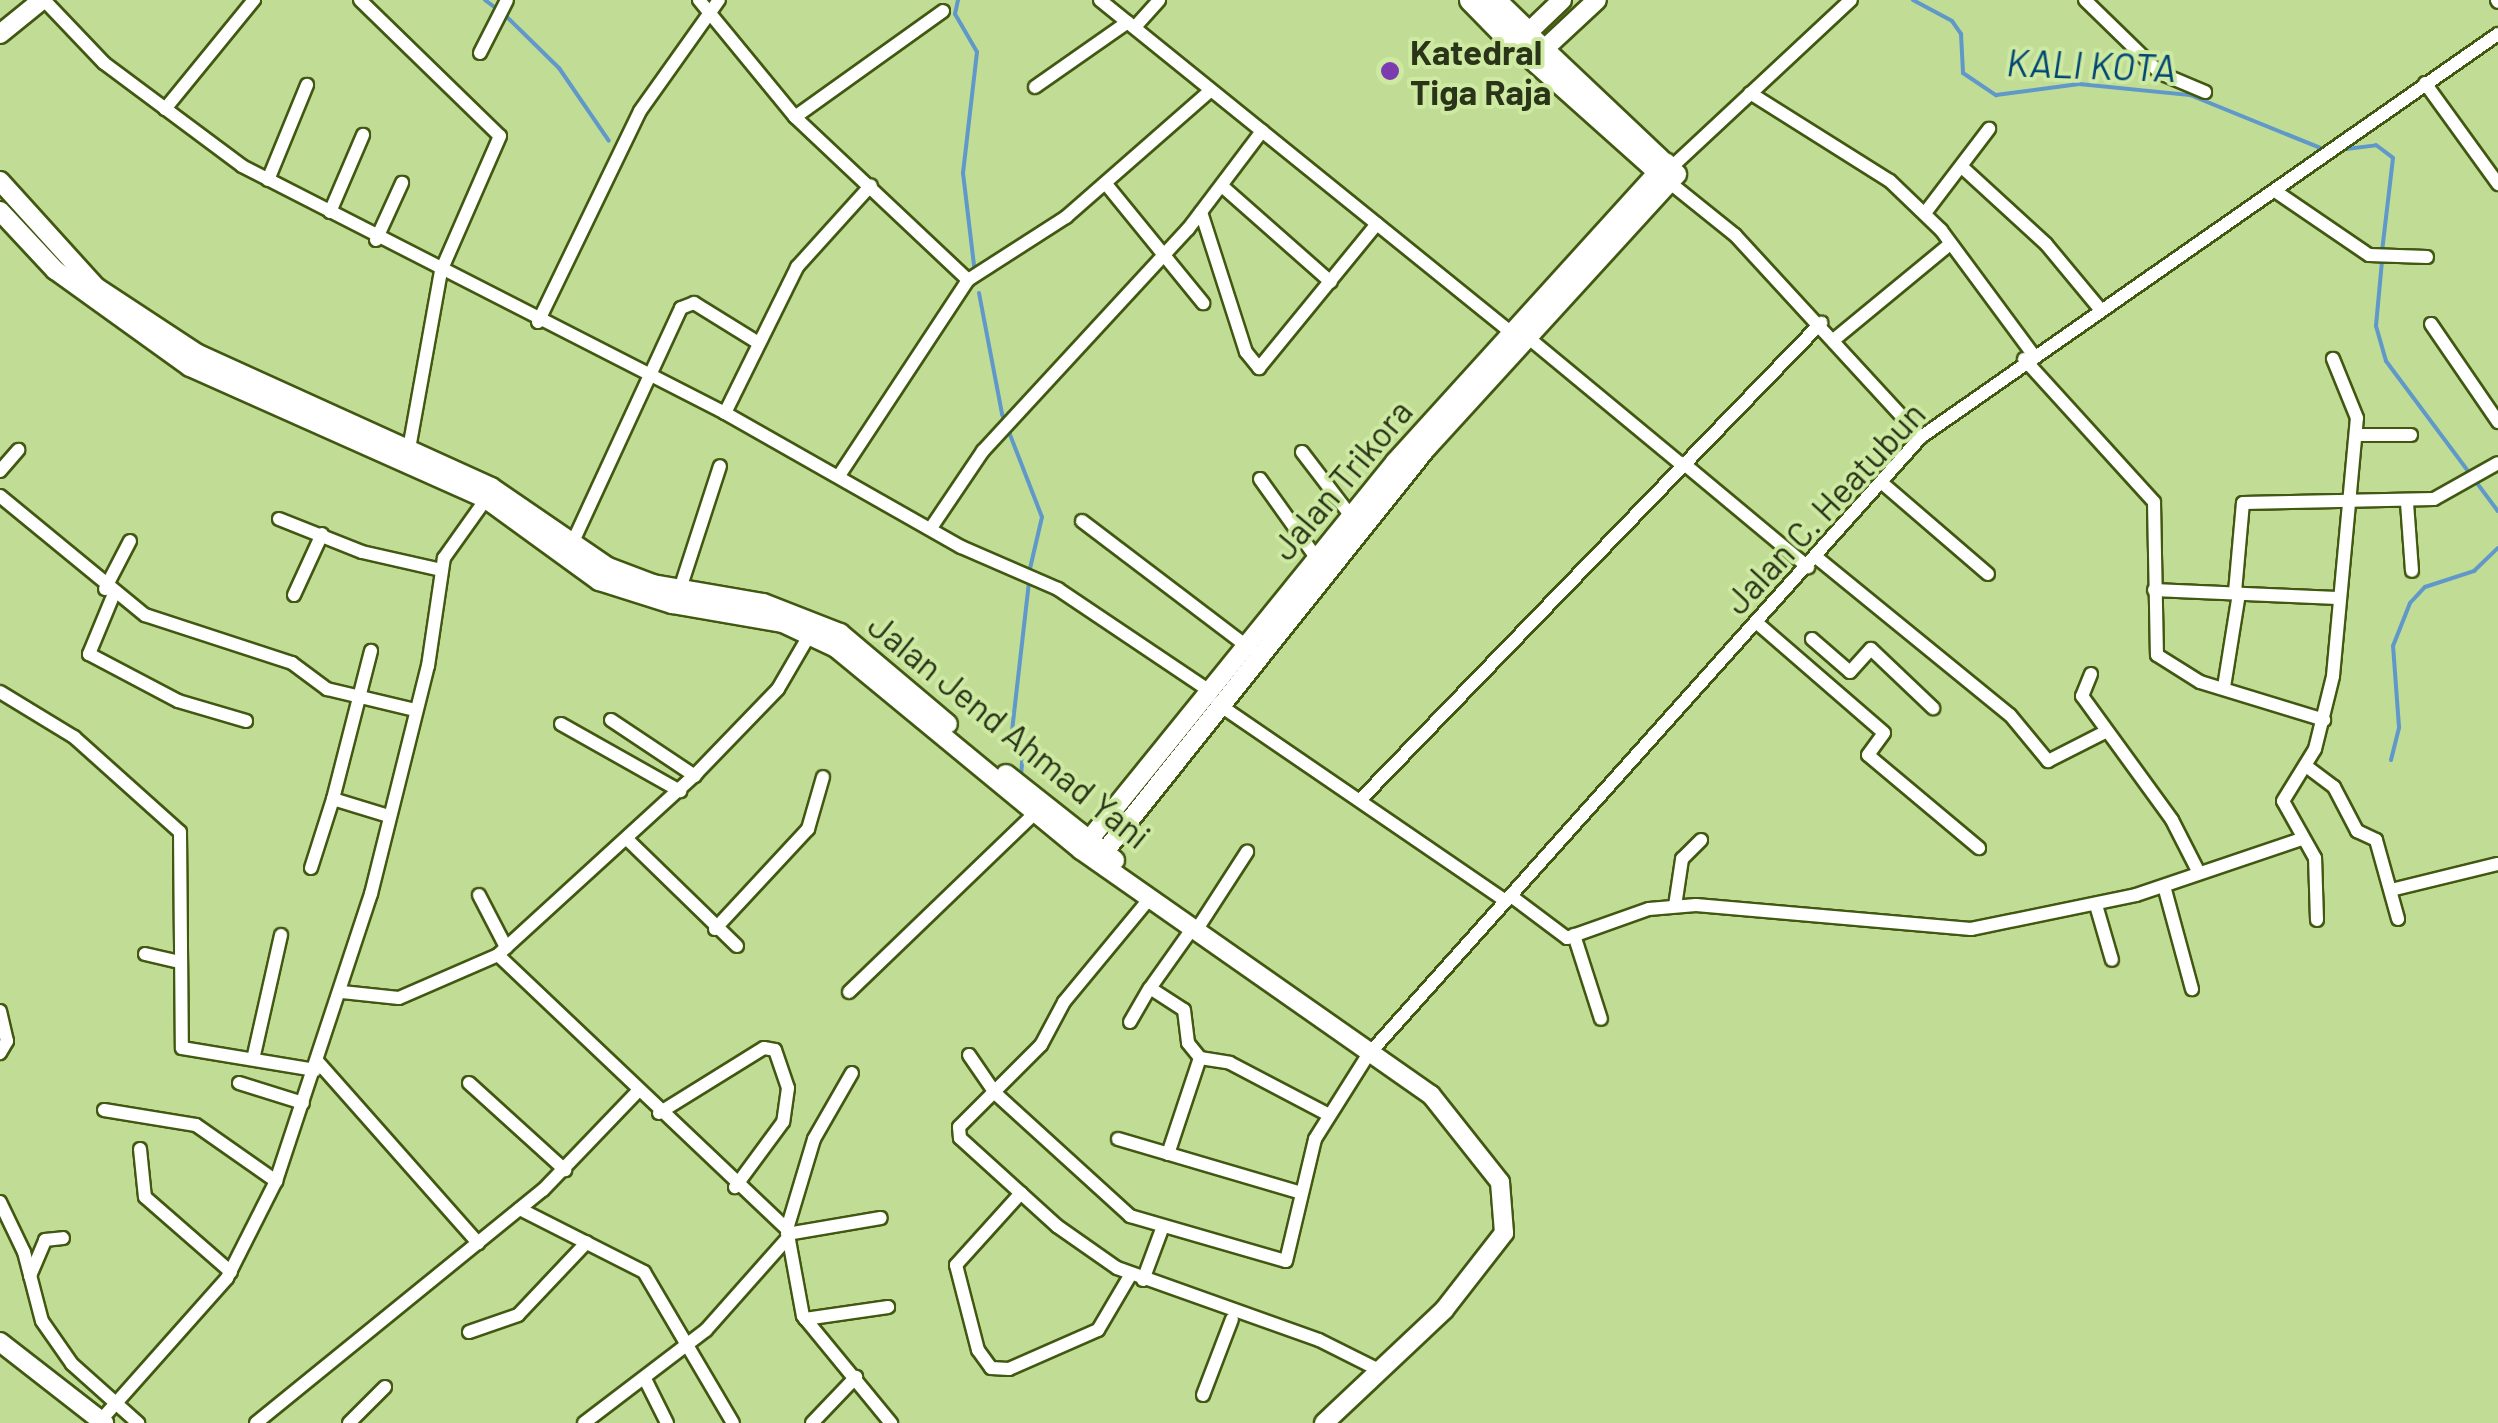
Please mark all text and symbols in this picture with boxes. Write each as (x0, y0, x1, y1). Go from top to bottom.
place label: Katedral Tiga Raja (1410, 30, 1551, 112)
water label: KALI KOTA (2005, 39, 2177, 91)
marker: Katedral Tiga Raja (1379, 60, 1401, 82)
street label: Jalan Trikora (1262, 390, 1420, 568)
street label: Jalan C. Heatubun (1715, 392, 1933, 622)
street label: Jalan Jend Ahmad Yani (861, 603, 1159, 857)

